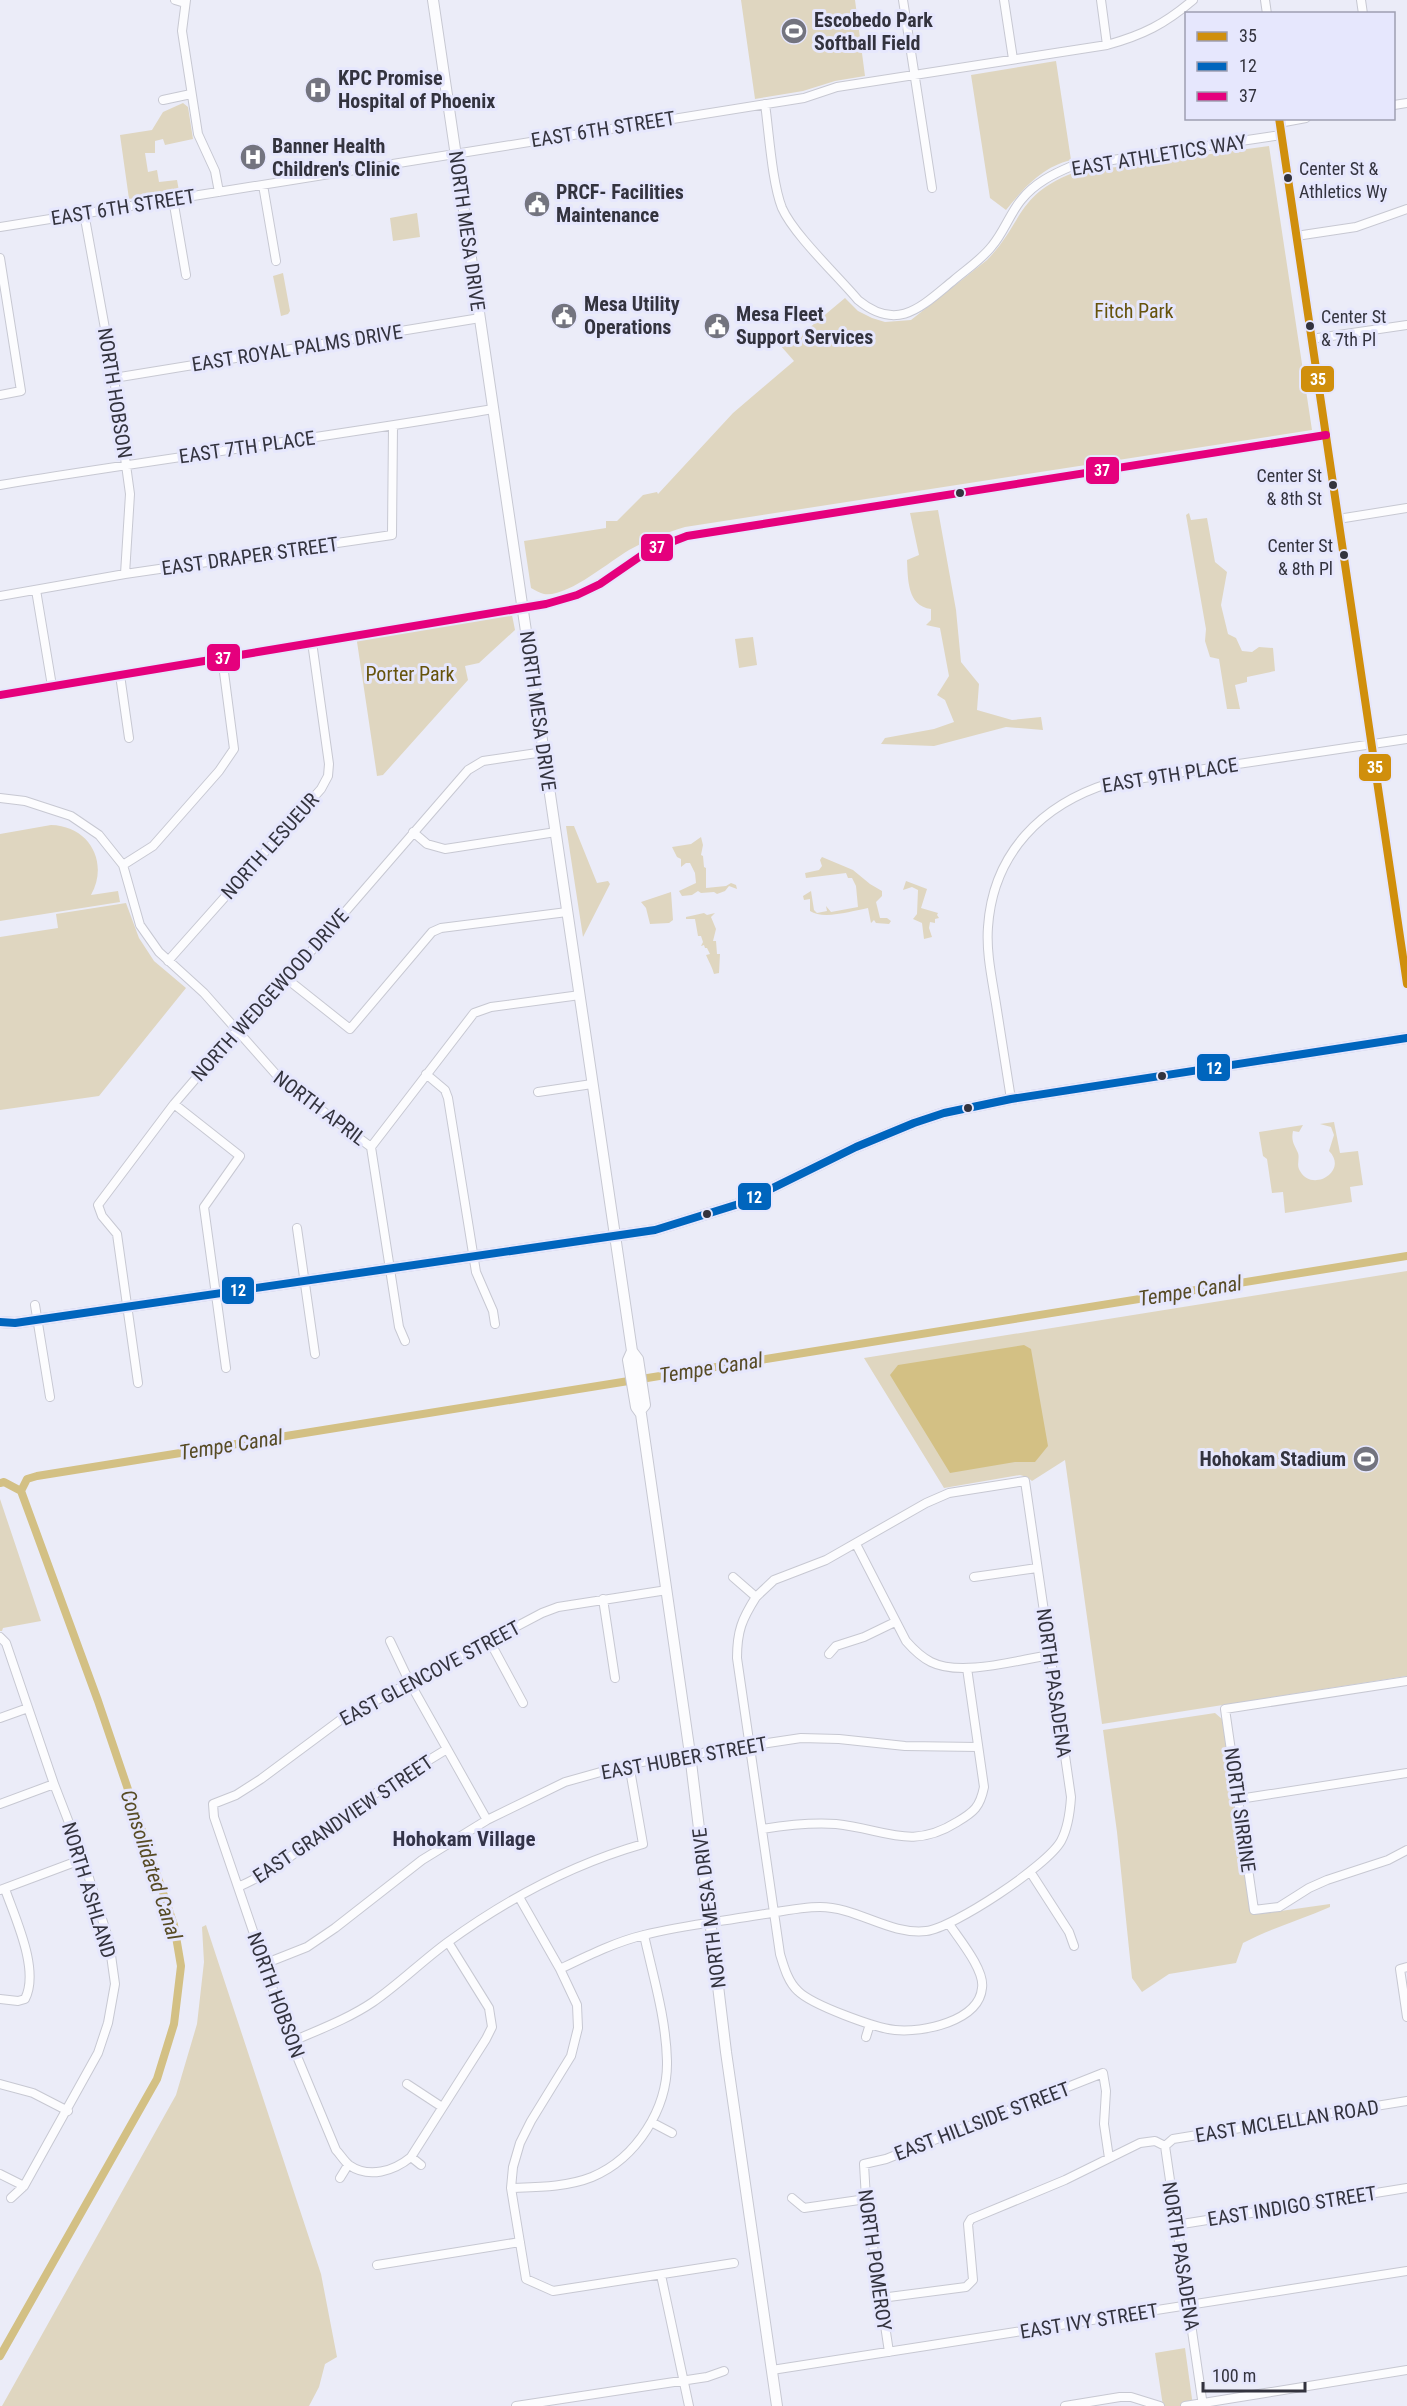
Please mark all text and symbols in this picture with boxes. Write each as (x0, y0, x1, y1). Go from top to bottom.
place label: Escobedo Park Softball Field (814, 8, 933, 55)
legend (1185, 12, 1395, 120)
sports icon: Escobedo Park Softball Field (779, 16, 809, 46)
text: 35 (1239, 25, 1257, 46)
text: 12 (1239, 55, 1257, 76)
place label: KPC Promise Hospital of Phoenix (338, 66, 495, 113)
hospital icon: KPC Promise Hospital of Phoenix (303, 75, 333, 105)
text: 37 (1239, 85, 1257, 106)
street label: EAST 6TH STREET (529, 106, 677, 152)
street label: EAST ATHLETICS WAY (1070, 129, 1249, 181)
place label: Banner Health Children's Clinic (272, 134, 400, 181)
hospital icon: Banner Health Children's Clinic (238, 142, 268, 172)
street label: NORTH MESA DRIVE (444, 149, 490, 313)
place label: Center St & Athletics Wy (1299, 158, 1388, 202)
marker: Center St & Athletics Wy (1282, 172, 1294, 184)
place label: PRCF- Facilities Maintenance (556, 180, 684, 227)
street label: EAST 6TH STREET (49, 184, 197, 230)
public building icon: PRCF- Facilities Maintenance (522, 189, 552, 219)
place label: Mesa Utility Operations (584, 292, 680, 339)
park label: Fitch Park (1094, 299, 1174, 323)
public building icon: Mesa Utility Operations (549, 301, 579, 331)
place label: Mesa Fleet Support Services (736, 302, 873, 349)
place label: Center St & 7th Pl (1321, 306, 1386, 350)
public building icon: Mesa Fleet Support Services (702, 311, 732, 341)
street label: EAST ROYAL PALMS DRIVE (190, 319, 404, 377)
marker: Center St & 7th Pl (1304, 320, 1316, 332)
street label: NORTH HOBSON (93, 326, 137, 460)
line badge: 35 (1300, 365, 1335, 393)
text: 35 (1310, 370, 1326, 389)
street label: EAST 7TH PLACE (177, 426, 317, 468)
line badge: 37 (1085, 456, 1120, 485)
text: 37 (1094, 461, 1110, 480)
place label: Center St & 8th St (1257, 465, 1322, 509)
marker: Center St & 8th St (1327, 479, 1339, 491)
unlabelled marker (954, 487, 966, 499)
street label: EAST DRAPER STREET (160, 532, 340, 580)
line badge: 37 (640, 533, 674, 562)
place label: Center St & 8th Pl (1268, 535, 1333, 579)
text: 37 (649, 538, 665, 557)
marker: Center St & 8th Pl (1338, 549, 1350, 561)
street label: NORTH MESA DRIVE (515, 629, 561, 793)
line badge: 37 (206, 643, 241, 672)
text: 37 (215, 649, 231, 668)
park label: Porter Park (365, 662, 455, 686)
street label: EAST 9TH PLACE (1100, 752, 1240, 798)
line badge: 35 (1358, 753, 1392, 782)
text: 35 (1367, 758, 1383, 777)
street label: NORTH LESUEUR (216, 788, 324, 904)
street label: NORTH WEDGEWOOD DRIVE (186, 904, 354, 1086)
line badge: 12 (1196, 1053, 1231, 1082)
text: 12 (1206, 1059, 1222, 1078)
street label: NORTH APRIL (269, 1065, 371, 1151)
unlabelled marker (1156, 1070, 1168, 1082)
unlabelled marker (962, 1102, 974, 1114)
line badge: 12 (737, 1182, 772, 1211)
text: 12 (746, 1188, 762, 1207)
unlabelled marker (701, 1208, 713, 1220)
water label: Tempe Canal (1137, 1271, 1244, 1311)
line badge: 12 (221, 1276, 255, 1305)
text: 12 (230, 1281, 246, 1300)
water label: Tempe Canal (658, 1348, 765, 1388)
water label: Tempe Canal (178, 1425, 285, 1465)
sports icon: Hohokam Stadium (1351, 1444, 1381, 1474)
place label: Hohokam Stadium (1200, 1447, 1346, 1471)
street label: NORTH PASADENA (1032, 1607, 1076, 1760)
street label: EAST GLENCOVE STREET (336, 1615, 524, 1731)
street label: EAST HUBER STREET (599, 1732, 769, 1784)
street label: NORTH SIRRINE (1219, 1746, 1261, 1874)
street label: EAST GRANDVIEW STREET (248, 1750, 438, 1888)
water label: Consolidated Canal (115, 1787, 187, 1943)
street label: NORTH ASHLAND (57, 1819, 121, 1961)
street label: NORTH MESA DRIVE (687, 1826, 731, 1990)
district label: Hohokam Village (393, 1827, 536, 1851)
street label: NORTH HOBSON (242, 1929, 310, 2061)
street label: EAST HILLSIDE STREET (891, 2076, 1073, 2166)
street label: EAST MCLELLAN ROAD (1194, 2095, 1380, 2147)
street label: NORTH PASADENA (1157, 2180, 1205, 2333)
street label: EAST INDIGO STREET (1206, 2181, 1378, 2231)
street label: NORTH POMEROY (853, 2188, 897, 2333)
street label: EAST IVY STREET (1018, 2298, 1160, 2344)
scale bar (1203, 2355, 1305, 2393)
text: 100 m (1212, 2365, 1256, 2386)

